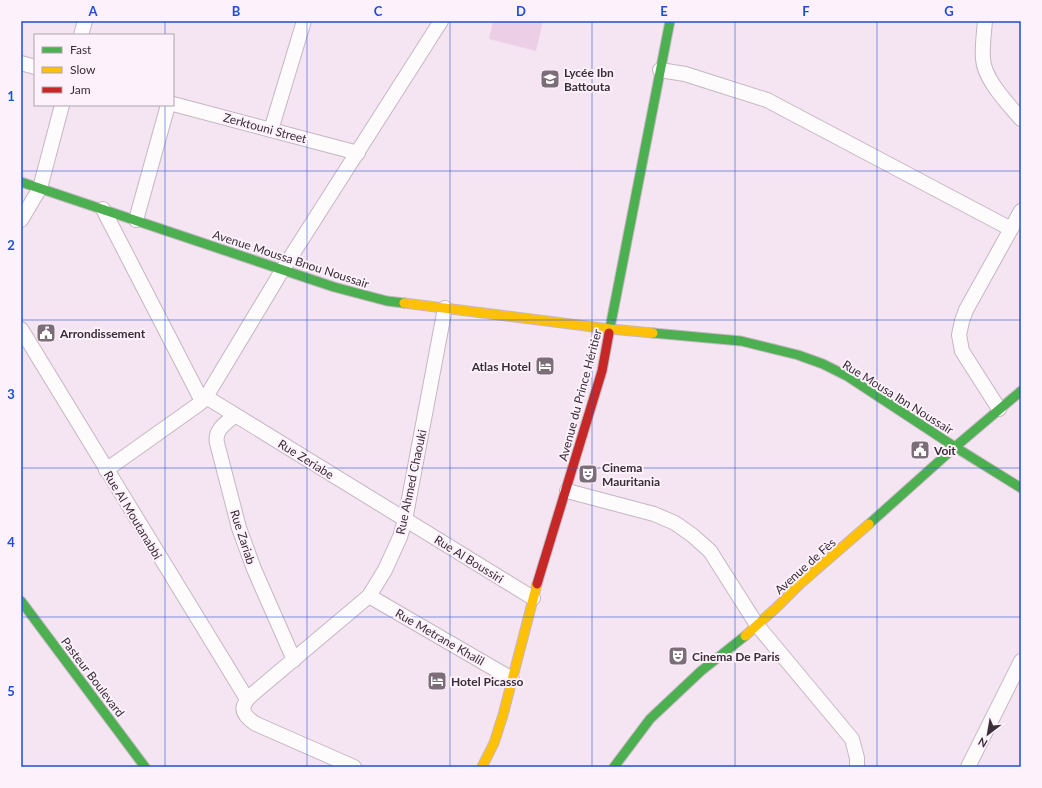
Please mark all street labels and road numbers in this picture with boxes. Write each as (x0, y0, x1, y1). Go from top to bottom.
street label: Zerktouni Street (222, 110, 309, 147)
street label: Avenue Moussa Bnou Noussair (211, 227, 372, 292)
street label: Avenue du Prince Héritier (555, 327, 605, 463)
street label: Rue Mousa Ibn Noussair (840, 357, 957, 438)
street label: Rue Ahmed Chaouki (393, 428, 429, 536)
street label: Rue Zeriabe (275, 436, 337, 482)
street label: Rue Al Moutanabbi (101, 468, 165, 562)
street label: Rue Zariab (227, 508, 259, 566)
street label: Rue Al Boussiri (432, 532, 506, 586)
street label: Avenue de Fès (771, 535, 839, 597)
street label: Rue Metrane Khalil (393, 605, 487, 669)
street label: Pasteur Boulevard (58, 634, 128, 720)

